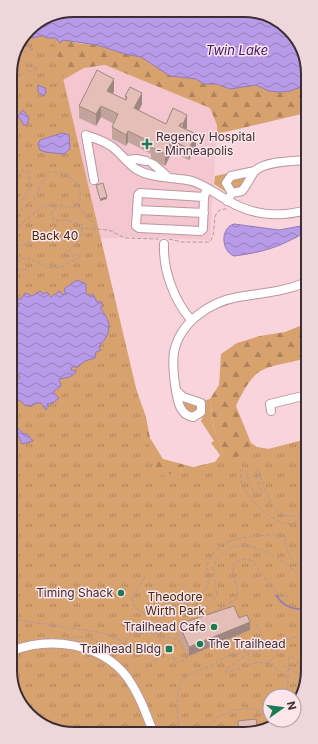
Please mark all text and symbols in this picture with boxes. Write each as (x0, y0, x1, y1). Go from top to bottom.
water label: Twin Lake (206, 42, 268, 58)
place label: Regency Hospital - Minneapolis (156, 129, 255, 158)
marker: Regency Hospital - Minneapolis (141, 138, 153, 150)
park label: Back 40 (32, 228, 78, 243)
place label: Timing Shack (36, 585, 113, 600)
marker: Timing Shack (116, 588, 126, 598)
park label: Theodore Wirth Park (145, 589, 205, 618)
place label: Trailhead Cafe (124, 619, 206, 634)
marker: Trailhead Cafe (209, 622, 219, 632)
place label: The Trailhead (208, 636, 286, 651)
marker: The Trailhead (195, 639, 205, 649)
place label: Trailhead Bldg (80, 641, 161, 656)
marker: Trailhead Bldg (164, 644, 174, 654)
north arrow (262, 688, 302, 728)
text: N (284, 700, 300, 711)

